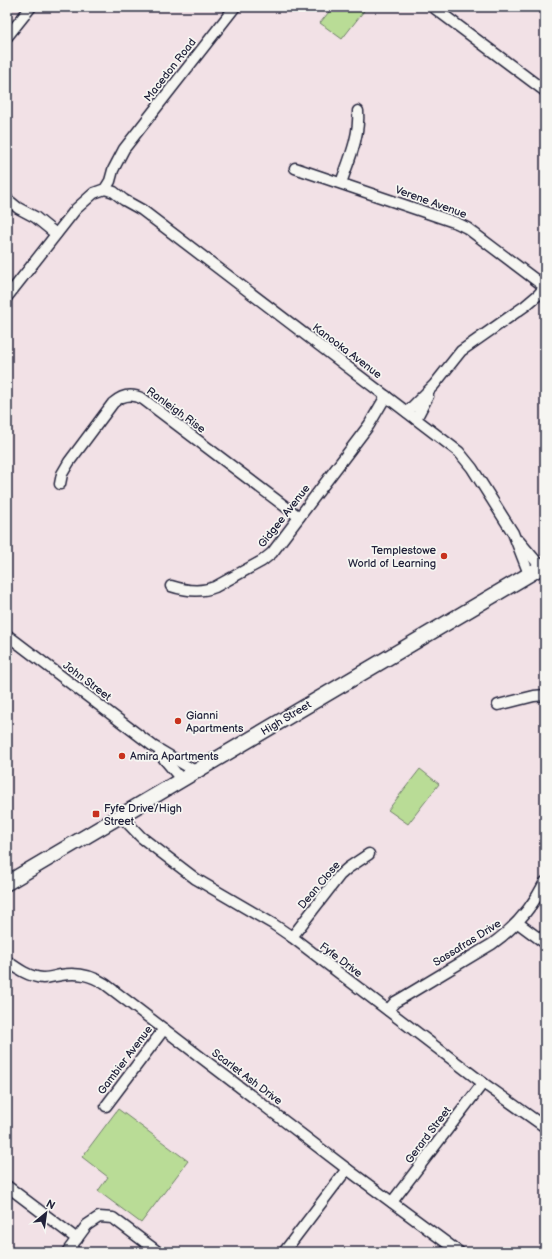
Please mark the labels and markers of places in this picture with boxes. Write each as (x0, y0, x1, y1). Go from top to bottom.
place label: Templestowe World of Learning (348, 544, 436, 570)
marker: Templestowe World of Learning (439, 551, 449, 561)
place label: Gianni Apartments (186, 709, 244, 735)
marker: Gianni Apartments (173, 716, 183, 726)
place label: Amira Apartments (130, 750, 219, 763)
marker: Amira Apartments (117, 751, 127, 761)
place label: Fyfe Drive/High Street (104, 802, 182, 828)
marker: Fyfe Drive/High Street (91, 809, 101, 819)

